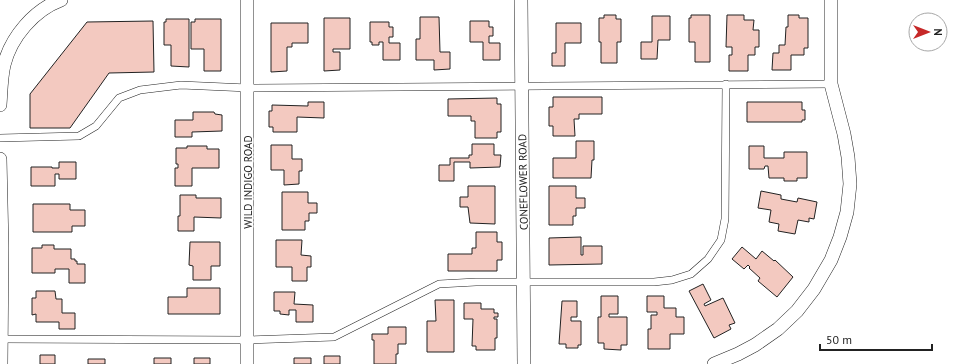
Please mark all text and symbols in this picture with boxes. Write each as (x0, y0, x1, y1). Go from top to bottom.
north arrow (908, 12, 948, 52)
text: N (931, 28, 945, 36)
street label: CONEFLOWER ROAD (515, 134, 531, 230)
street label: WILD INDIGO ROAD (241, 135, 255, 229)
scale bar (820, 326, 932, 352)
text: 50 m (826, 332, 852, 347)

